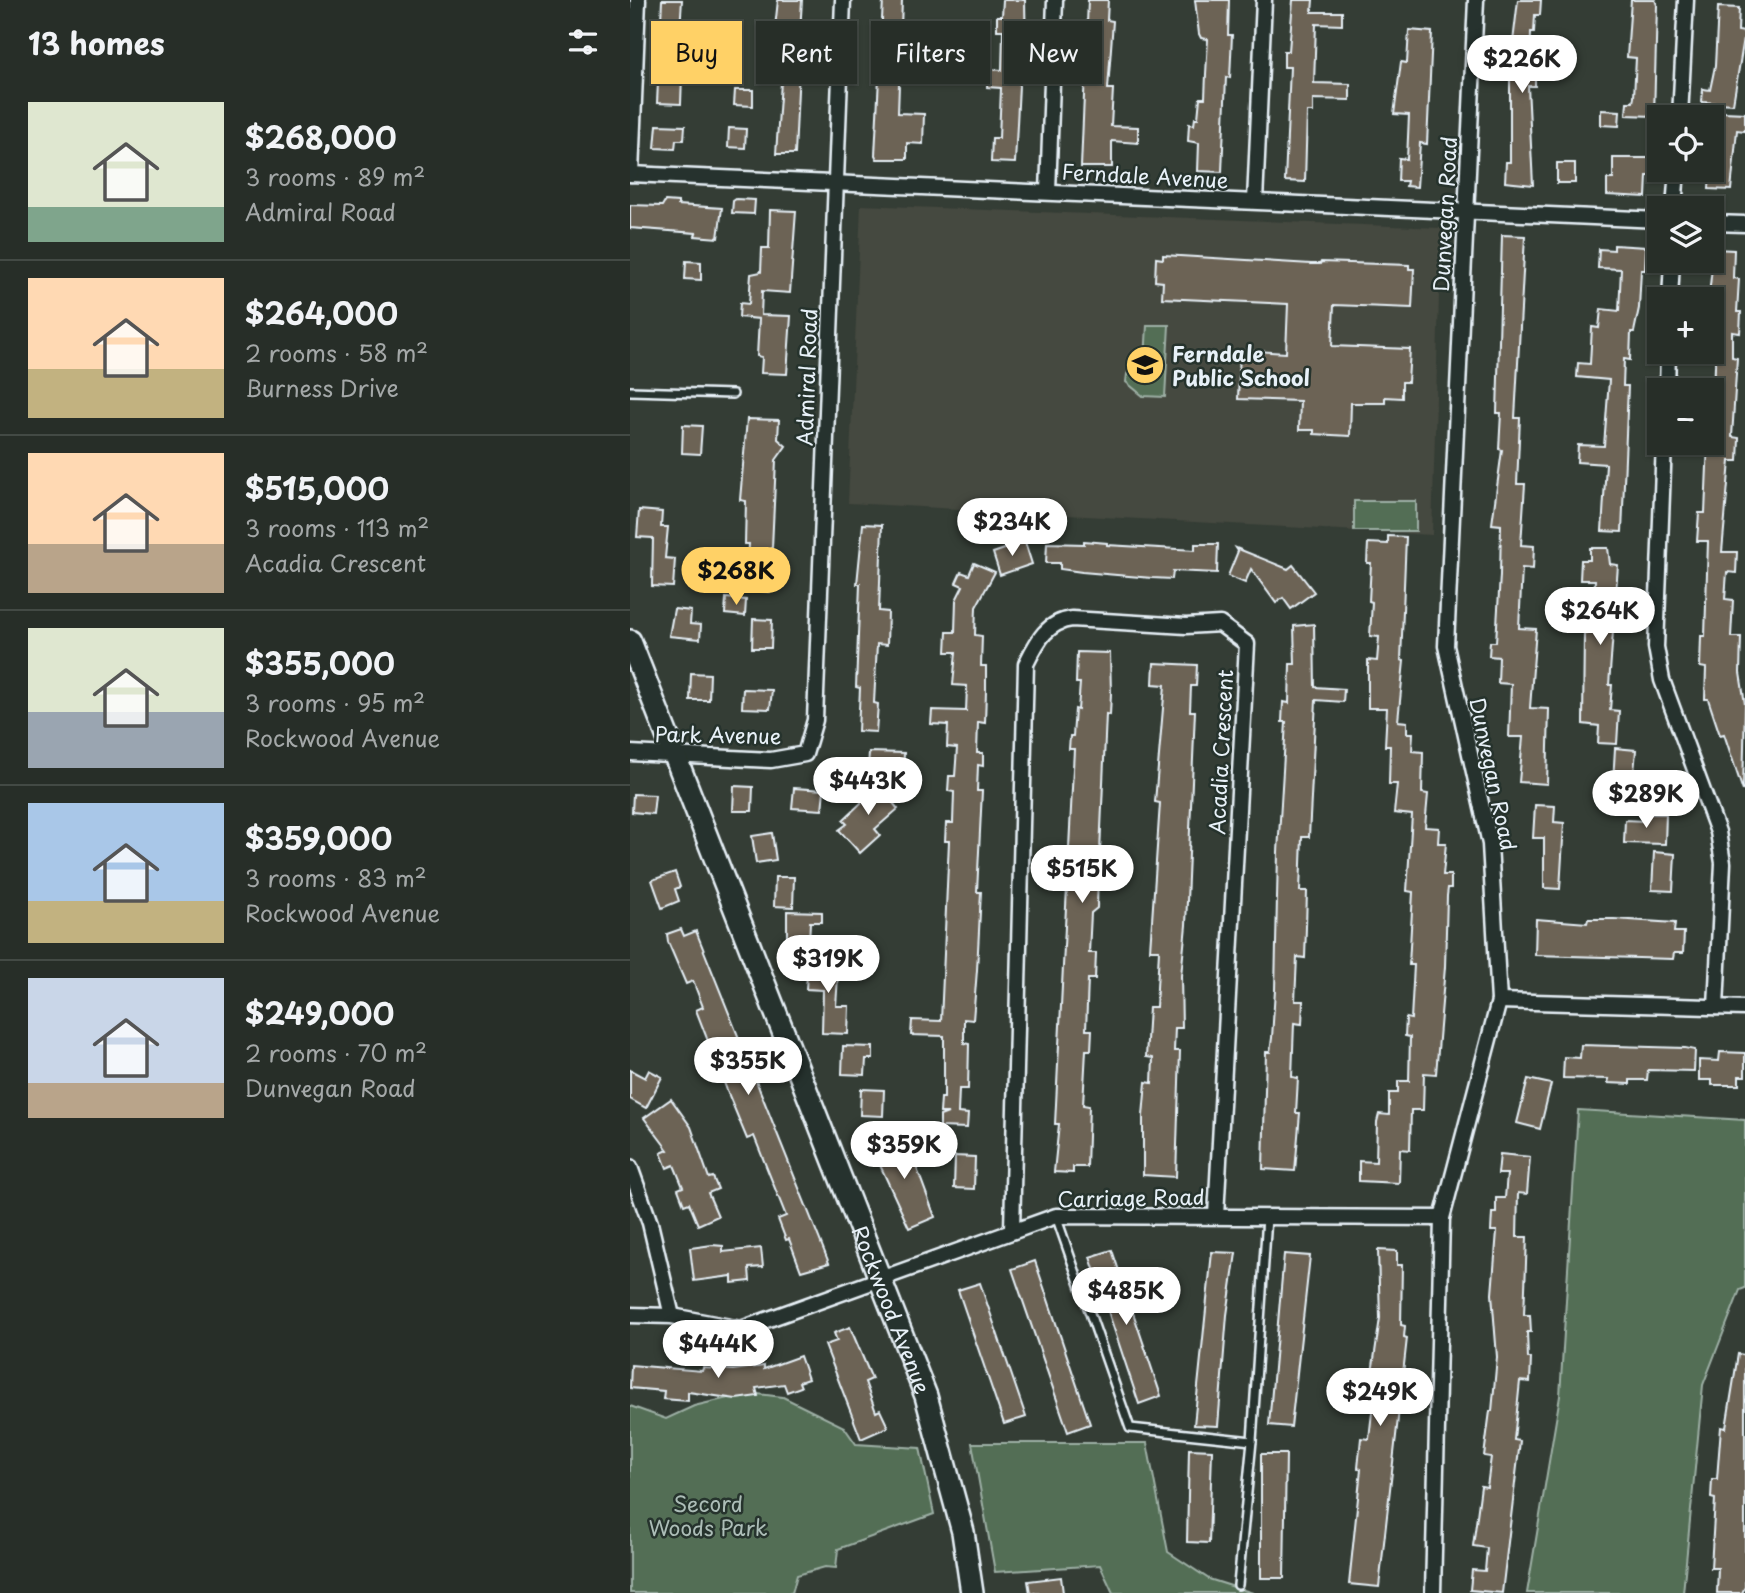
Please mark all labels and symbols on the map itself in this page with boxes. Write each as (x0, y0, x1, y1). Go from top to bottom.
pin: $226K (1473, 36, 1571, 95)
street label: Dunvegan Road (1424, 135, 1464, 293)
street label: Ferndale Avenue (1061, 155, 1229, 195)
street label: Admiral Road (788, 308, 824, 446)
place label: Ferndale Public School (1172, 337, 1310, 393)
school or university icon: Ferndale Public School (1124, 344, 1166, 386)
pin: $234K (963, 498, 1061, 558)
pin: $268K (687, 548, 785, 607)
pin: $264K (1551, 588, 1649, 647)
street label: Acadia Crescent (1200, 669, 1240, 835)
street label: Dunvegan Road (1462, 694, 1526, 854)
street label: Park Avenue (654, 717, 782, 751)
pin: $443K (819, 758, 917, 817)
pin: $289K (1597, 770, 1695, 830)
pin: $515K (1033, 846, 1131, 905)
pin: $319K (779, 936, 877, 995)
pin: $355K (699, 1038, 797, 1097)
pin: $359K (855, 1122, 953, 1181)
street label: Carriage Road (1057, 1180, 1205, 1214)
street label: Rockwood Avenue (845, 1221, 939, 1398)
pin: $485K (1077, 1268, 1175, 1327)
pin: $444K (669, 1320, 767, 1380)
pin: $249K (1331, 1368, 1429, 1428)
park label: Secord Woods Park (648, 1487, 768, 1543)

